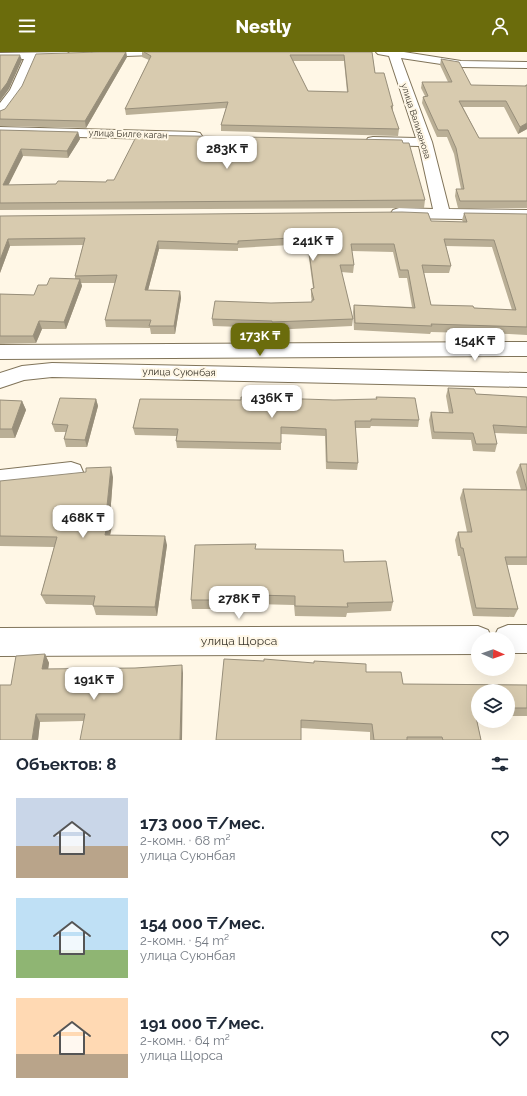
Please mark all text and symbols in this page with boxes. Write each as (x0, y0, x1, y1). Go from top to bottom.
icon: menu (16, 15, 38, 37)
icon: person (489, 15, 511, 37)
text: Nestly (236, 16, 291, 37)
street label: улица Валиханова (399, 82, 433, 160)
street label: улица Билге каган (89, 128, 167, 140)
pin: 283K ₸ (194, 136, 260, 170)
text: 283K ₸ (206, 141, 248, 156)
pin: 241K ₸ (280, 228, 346, 262)
text: 241K ₸ (293, 233, 333, 248)
pin: 173K ₸ (227, 323, 293, 357)
text: 173K ₸ (240, 328, 280, 343)
pin: 154K ₸ (442, 328, 508, 362)
text: 154K ₸ (455, 333, 495, 348)
street label: улица Суюнбая (142, 366, 216, 378)
pin: 436K ₸ (239, 385, 305, 419)
text: 436K ₸ (251, 390, 293, 405)
pin: 468K ₸ (50, 505, 116, 539)
text: 468K ₸ (62, 510, 104, 525)
pin: 278K ₸ (206, 586, 272, 620)
text: 278K ₸ (218, 591, 260, 606)
north arrow (471, 632, 515, 676)
map controls (471, 632, 515, 728)
street label: улица Щорса (201, 634, 277, 648)
pin: 191K ₸ (61, 667, 127, 701)
text: 191K ₸ (74, 672, 114, 687)
button: layers (471, 684, 515, 728)
icon: filters (489, 753, 511, 775)
text: Объектов: 8 (16, 754, 117, 774)
text: 173 000 ₸/мес. (140, 813, 265, 833)
icon: home (48, 814, 96, 862)
icon: heart (489, 827, 511, 849)
text: 2-комн. · 68 m² (140, 833, 231, 848)
text: улица Суюнбая (140, 848, 235, 863)
text: 154 000 ₸/мес. (140, 913, 265, 933)
icon: home (48, 914, 96, 962)
icon: heart (489, 927, 511, 949)
text: 2-комн. · 54 m² (140, 933, 229, 948)
text: улица Суюнбая (140, 948, 235, 963)
text: 191 000 ₸/мес. (140, 1013, 264, 1033)
icon: home (48, 1014, 96, 1062)
icon: heart (489, 1027, 511, 1049)
text: 2-комн. · 64 m² (140, 1033, 230, 1048)
text: улица Щорса (140, 1048, 223, 1063)

